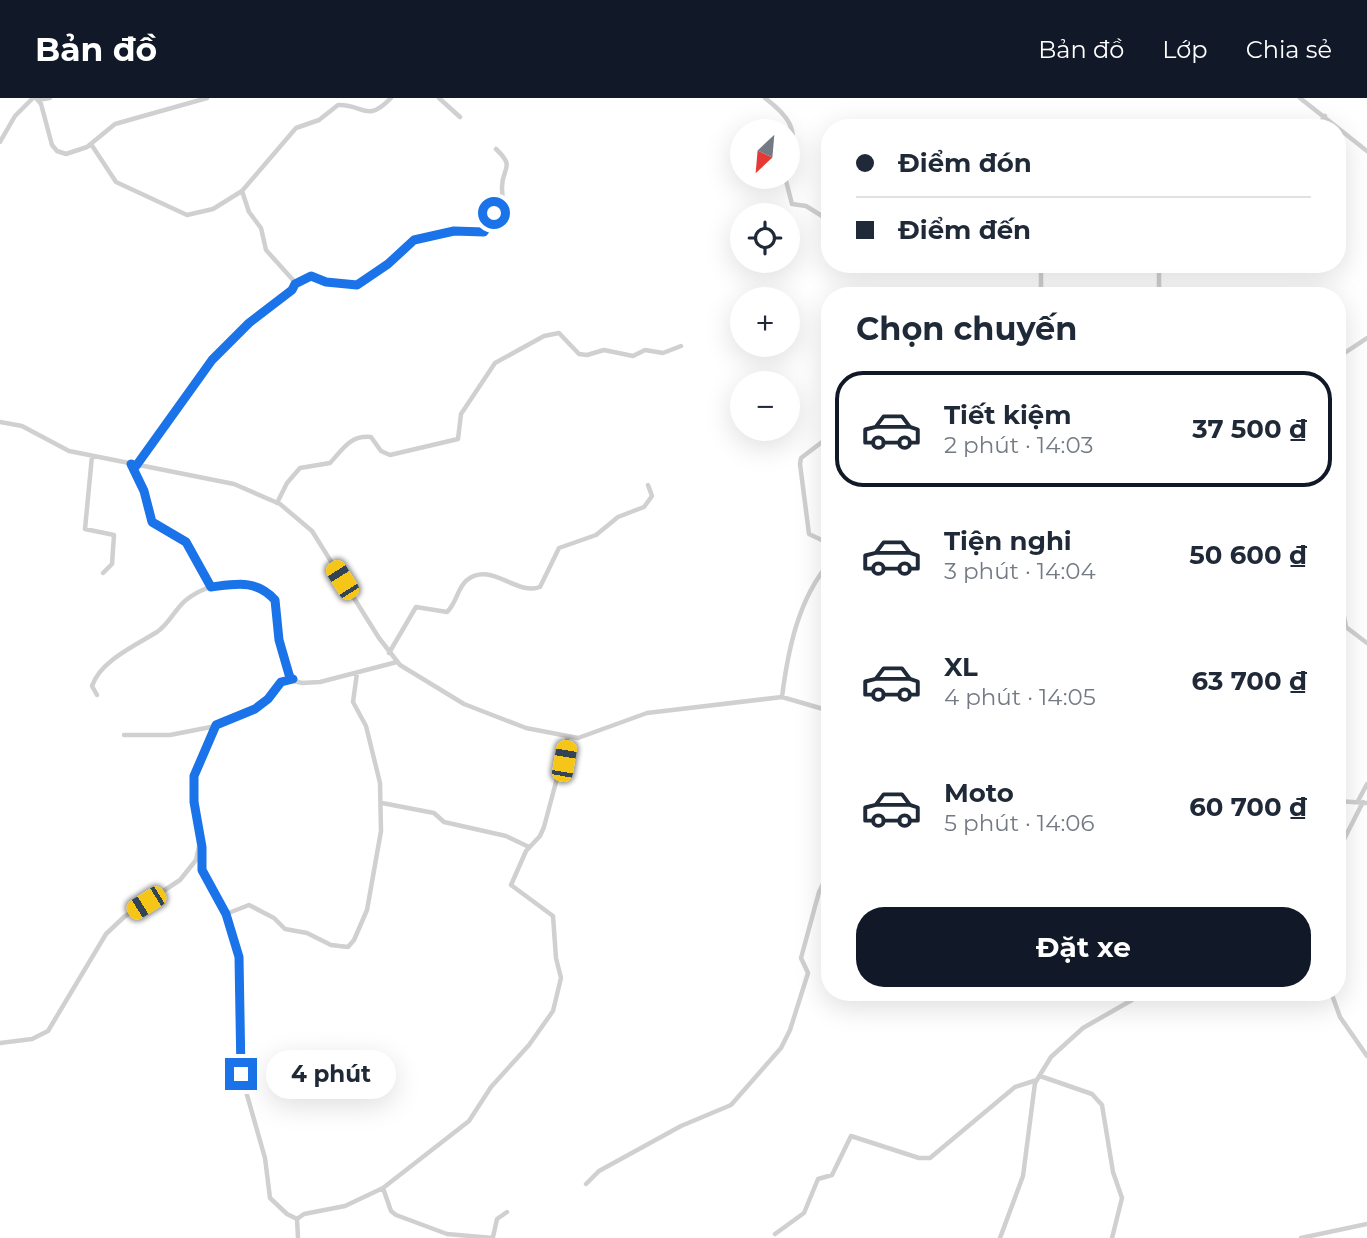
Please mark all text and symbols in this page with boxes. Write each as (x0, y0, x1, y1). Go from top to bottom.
text: Bản đồ (35, 29, 157, 69)
text: Bản đồ (1038, 35, 1124, 64)
text: Lớp (1162, 35, 1208, 64)
text: Chia sẻ (1246, 35, 1332, 64)
north arrow (730, 119, 800, 189)
map controls (730, 119, 800, 441)
text: Điểm đón (898, 147, 1032, 179)
route start (478, 197, 510, 229)
button: locate (730, 203, 800, 273)
text: Điểm đến (898, 214, 1031, 246)
button: + (730, 287, 800, 357)
text: Chọn chuyến (856, 309, 1077, 348)
button: − (730, 371, 800, 441)
icon: car (860, 398, 923, 461)
text: Tiết kiệm (944, 399, 1072, 431)
text: 37 500 ₫ (1192, 413, 1307, 445)
text: 2 phút · 14:03 (944, 431, 1093, 459)
icon: car (860, 524, 923, 587)
text: Tiện nghi (944, 525, 1072, 557)
text: 50 600 ₫ (1189, 539, 1307, 571)
car (322, 557, 363, 603)
text: 3 phút · 14:04 (944, 557, 1096, 585)
icon: car (860, 650, 923, 713)
text: XL (944, 651, 978, 683)
text: 63 700 ₫ (1191, 665, 1307, 697)
text: 4 phút · 14:05 (944, 683, 1096, 711)
car (551, 738, 578, 784)
icon: car (860, 776, 923, 839)
text: Moto (944, 777, 1014, 809)
text: 60 700 ₫ (1189, 791, 1307, 823)
text: 5 phút · 14:06 (944, 809, 1095, 837)
car (123, 883, 170, 923)
button: Đặt xe (856, 907, 1311, 987)
callout: 4 phút (266, 1049, 395, 1098)
route end (225, 1058, 257, 1090)
text: 4 phút (291, 1060, 371, 1088)

